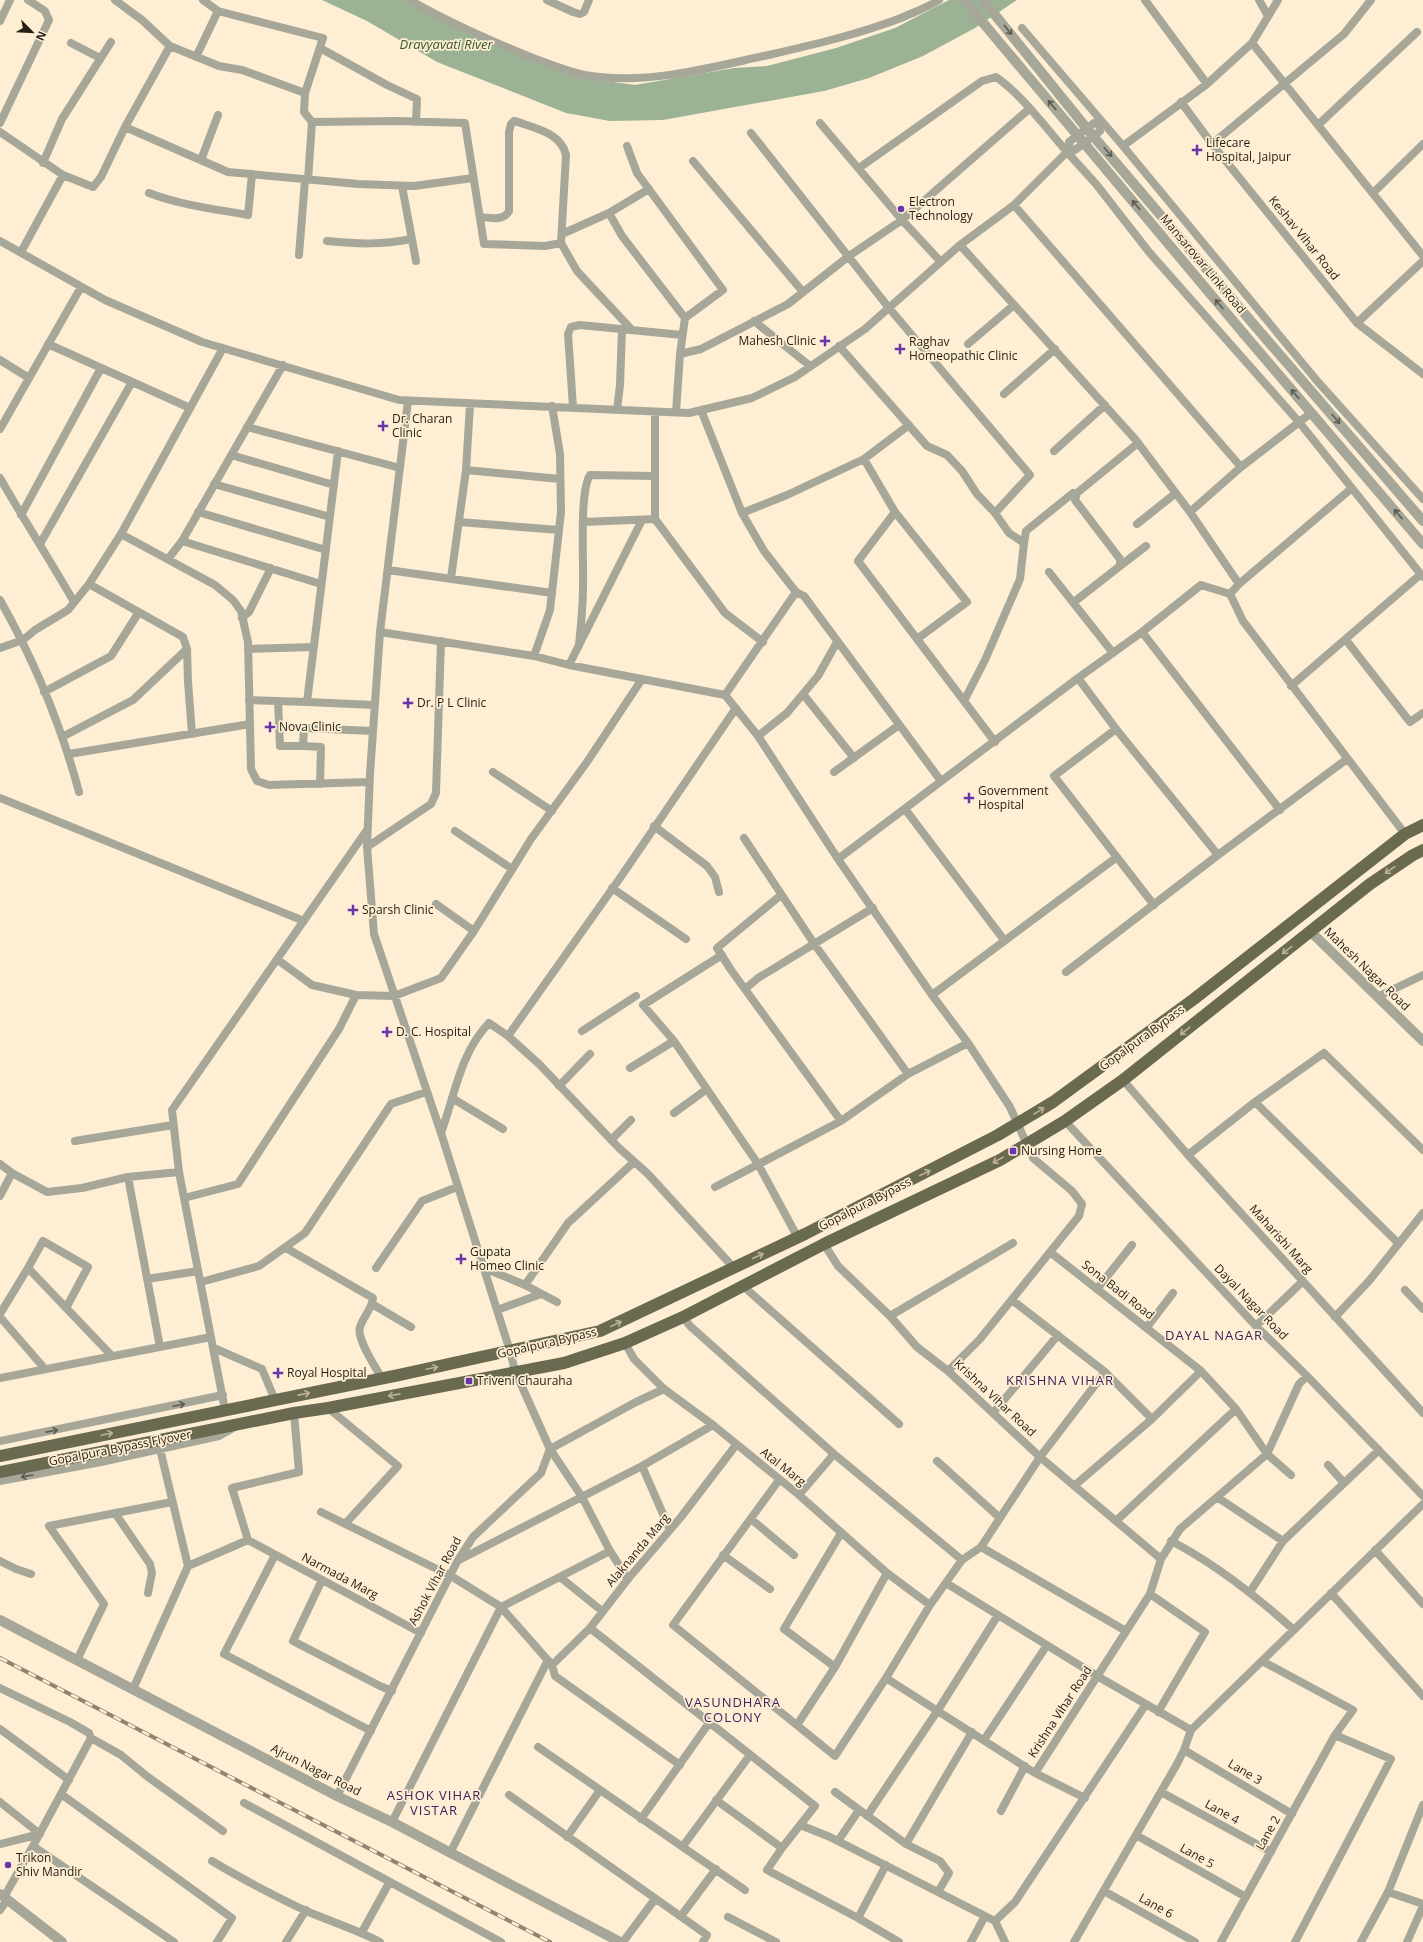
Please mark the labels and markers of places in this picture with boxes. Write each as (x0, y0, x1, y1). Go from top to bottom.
place label: Lifecare Hospital, Jaipur (1206, 134, 1291, 165)
marker: Lifecare Hospital, Jaipur (1191, 144, 1203, 156)
place label: Electron Technology (909, 193, 974, 224)
marker: Electron Technology (896, 204, 906, 214)
place label: Mahesh Clinic (738, 332, 816, 349)
place label: Raghav Homeopathic Clinic (909, 333, 1018, 364)
marker: Mahesh Clinic (819, 335, 831, 347)
marker: Raghav Homeopathic Clinic (894, 343, 906, 355)
place label: Dr. Charan Clinic (392, 410, 452, 441)
marker: Dr. Charan Clinic (377, 420, 389, 432)
place label: Dr. P L Clinic (417, 694, 487, 711)
marker: Dr. P L Clinic (402, 697, 414, 709)
place label: Nova Clinic (279, 718, 341, 735)
marker: Nova Clinic (264, 721, 276, 733)
place label: Government Hospital (978, 782, 1048, 813)
marker: Government Hospital (963, 792, 975, 804)
place label: Sparsh Clinic (362, 901, 434, 918)
marker: Sparsh Clinic (347, 904, 359, 916)
place label: D. C. Hospital (396, 1023, 471, 1040)
marker: D. C. Hospital (381, 1026, 393, 1038)
place label: Nursing Home (1021, 1142, 1102, 1159)
marker: Nursing Home (1008, 1146, 1018, 1156)
place label: Gupata Homeo Clinic (470, 1243, 544, 1274)
marker: Gupata Homeo Clinic (455, 1253, 467, 1265)
place label: Royal Hospital (287, 1364, 367, 1381)
marker: Royal Hospital (272, 1367, 284, 1379)
place label: Triveni Chauraha (477, 1372, 572, 1389)
marker: Triveni Chauraha (464, 1376, 474, 1386)
place label: Trikon Shiv Mandir (16, 1849, 82, 1880)
marker: Trikon Shiv Mandir (3, 1860, 13, 1870)

